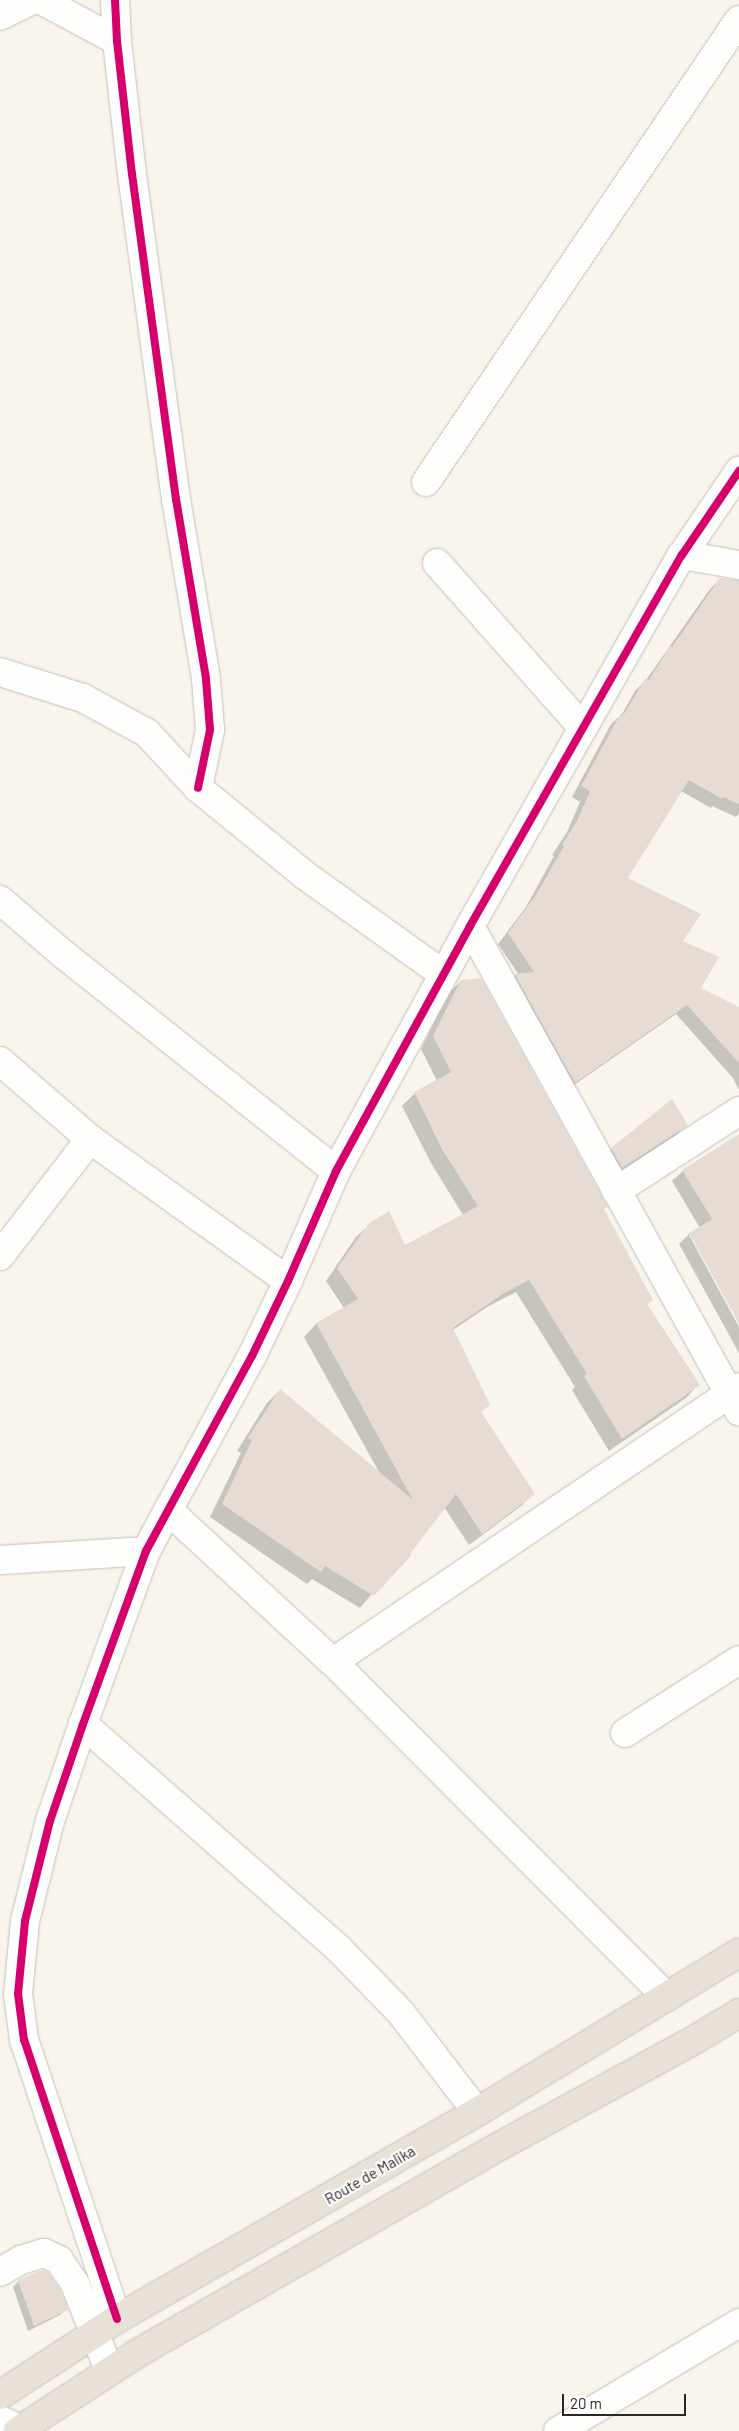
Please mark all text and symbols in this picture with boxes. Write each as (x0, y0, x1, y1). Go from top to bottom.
street label: Route de Malika (322, 2142, 418, 2208)
scale bar (564, 2384, 688, 2416)
text: 20 m (570, 2394, 602, 2412)

